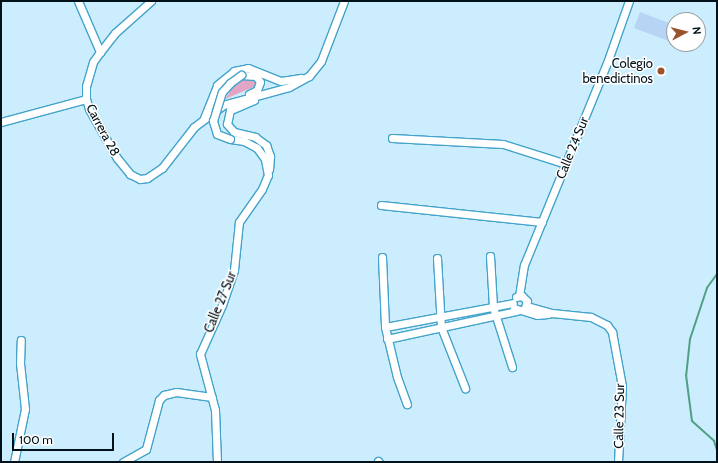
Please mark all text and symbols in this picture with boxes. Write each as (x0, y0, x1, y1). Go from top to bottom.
north arrow (666, 12, 706, 52)
text: N (689, 26, 704, 35)
place label: Colegio benedictinos (582, 56, 653, 87)
marker: Colegio benedictinos (656, 66, 666, 76)
street label: Carrera 28 (83, 101, 123, 159)
street label: Calle 24 Sur (552, 115, 592, 181)
street label: Calle 27 Sur (201, 269, 239, 335)
street label: Calle 23 Sur (611, 383, 627, 449)
scale bar (14, 425, 116, 451)
text: 100 m (19, 432, 53, 447)

